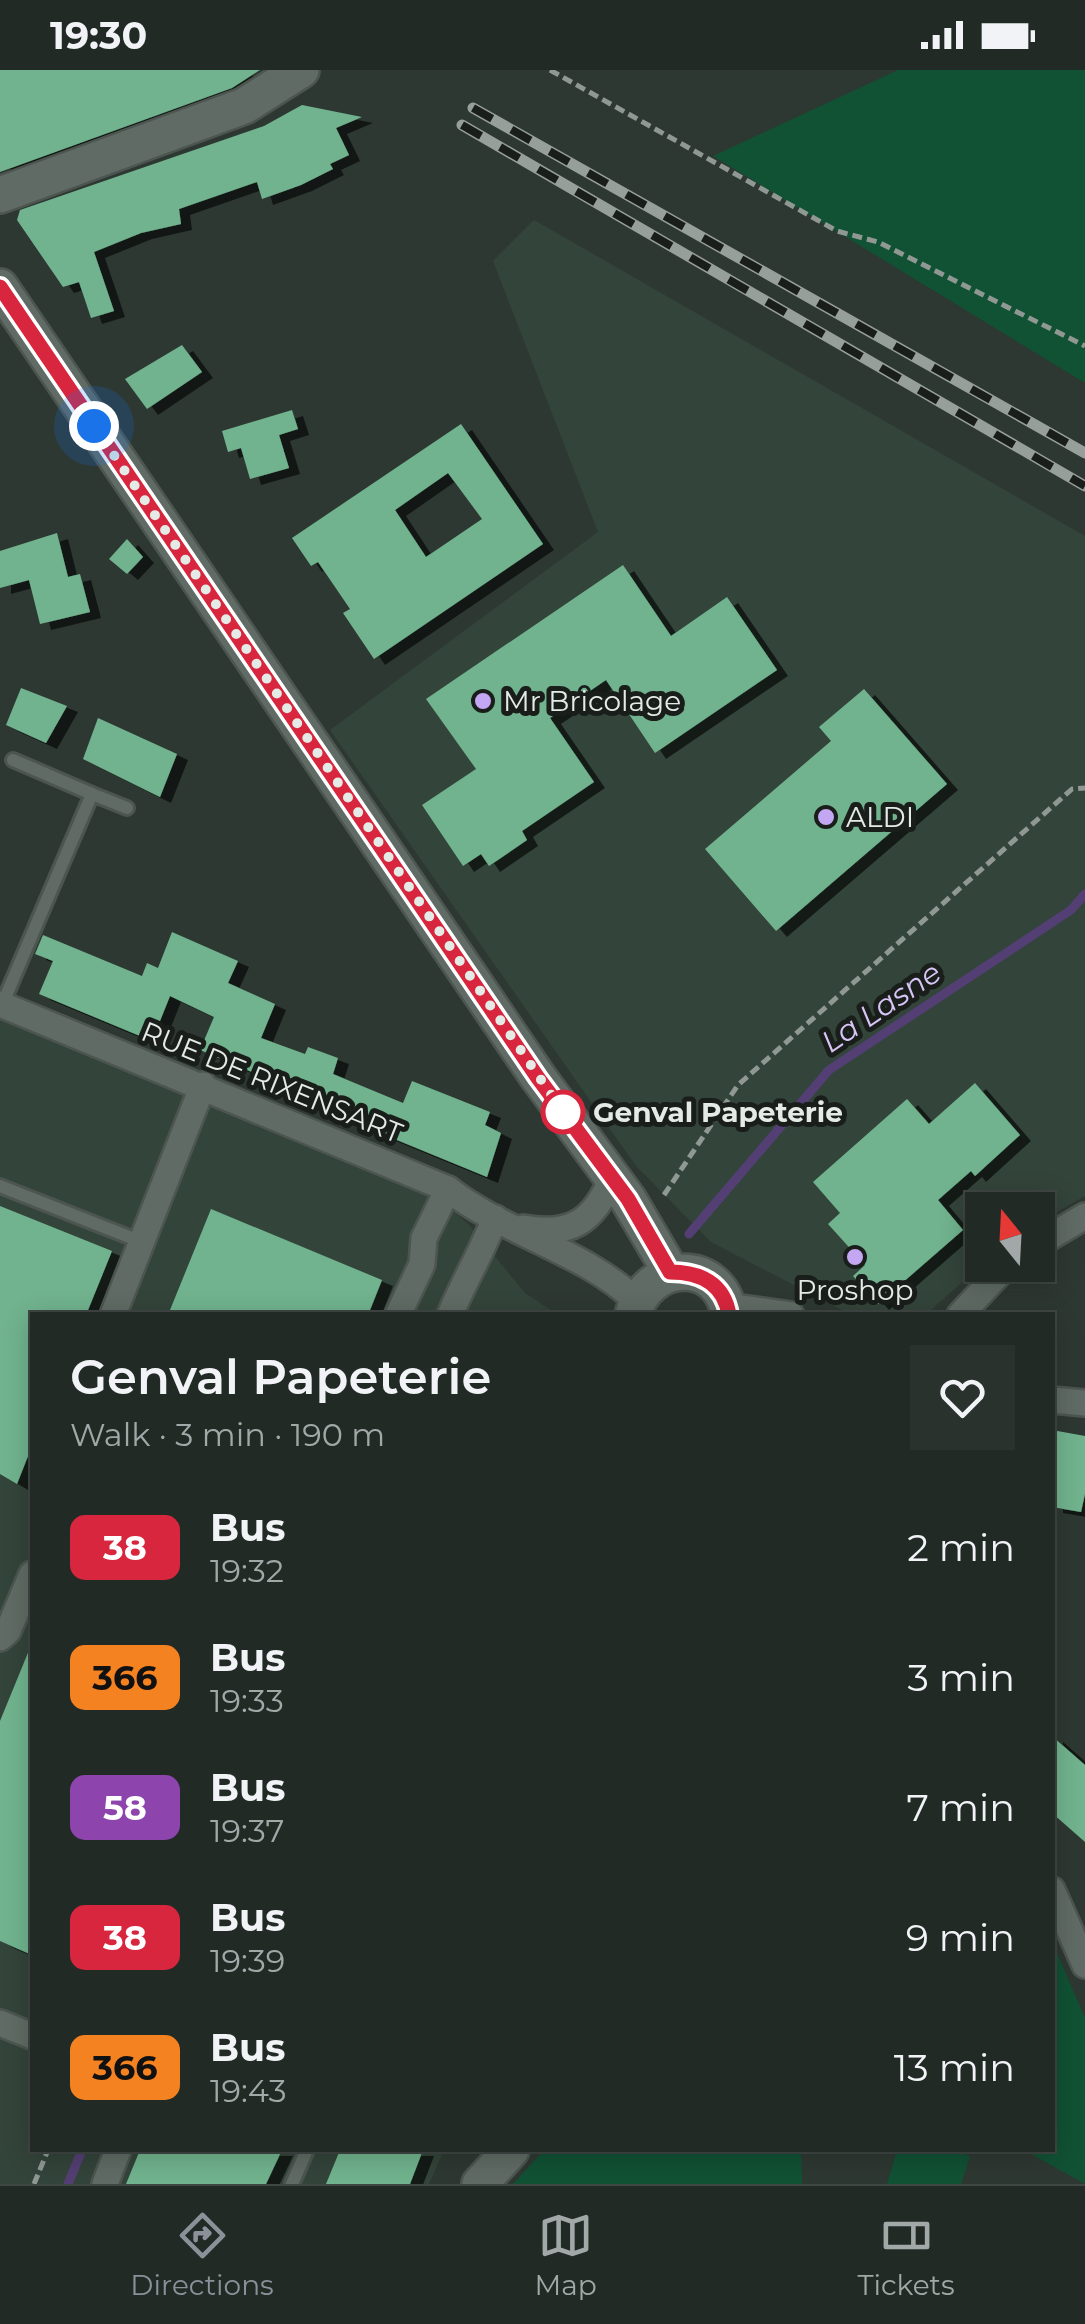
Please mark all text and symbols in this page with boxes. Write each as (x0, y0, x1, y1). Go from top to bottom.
text: 19:30 (50, 12, 147, 59)
your location (69, 401, 119, 451)
place label: Mr Bricolage (503, 684, 681, 718)
marker: Mr Bricolage (472, 690, 494, 712)
place label: ALDI (846, 800, 914, 834)
marker: ALDI (815, 806, 837, 828)
water label: La Lasne (814, 954, 948, 1060)
street label: RUE DE RIXENSART (137, 1014, 407, 1150)
marker: Genval Papeterie (542, 1091, 584, 1133)
place label: Genval Papeterie (593, 1095, 843, 1129)
north arrow (965, 1192, 1055, 1282)
map controls (965, 1192, 1055, 1282)
marker: Proshop (844, 1246, 866, 1268)
place label: Proshop (796, 1273, 914, 1307)
button: heart (910, 1345, 1015, 1450)
text: Genval Papeterie (70, 1348, 491, 1406)
text: Walk · 3 min · 190 m (70, 1415, 385, 1454)
text: Bus (210, 1504, 285, 1551)
text: 2 min (907, 1524, 1015, 1571)
text: 38 (103, 1526, 147, 1569)
text: 19:32 (210, 1551, 284, 1590)
text: Bus (210, 1634, 285, 1681)
text: 3 min (907, 1654, 1015, 1701)
text: 366 (92, 1656, 158, 1699)
text: 19:33 (210, 1681, 284, 1720)
text: Bus (210, 1764, 285, 1811)
text: 7 min (906, 1784, 1015, 1831)
text: 58 (103, 1786, 147, 1829)
text: 19:37 (210, 1811, 284, 1850)
text: Bus (210, 1894, 285, 1941)
text: 9 min (906, 1914, 1015, 1961)
text: 38 (103, 1916, 147, 1959)
text: 19:39 (210, 1941, 285, 1980)
text: Bus (210, 2024, 285, 2071)
text: 13 min (894, 2044, 1015, 2091)
text: 366 (92, 2046, 158, 2089)
text: 19:43 (210, 2071, 287, 2110)
tab: Directions (130, 2208, 274, 2302)
tab: Map (534, 2208, 597, 2302)
tab: Tickets (857, 2208, 955, 2302)

